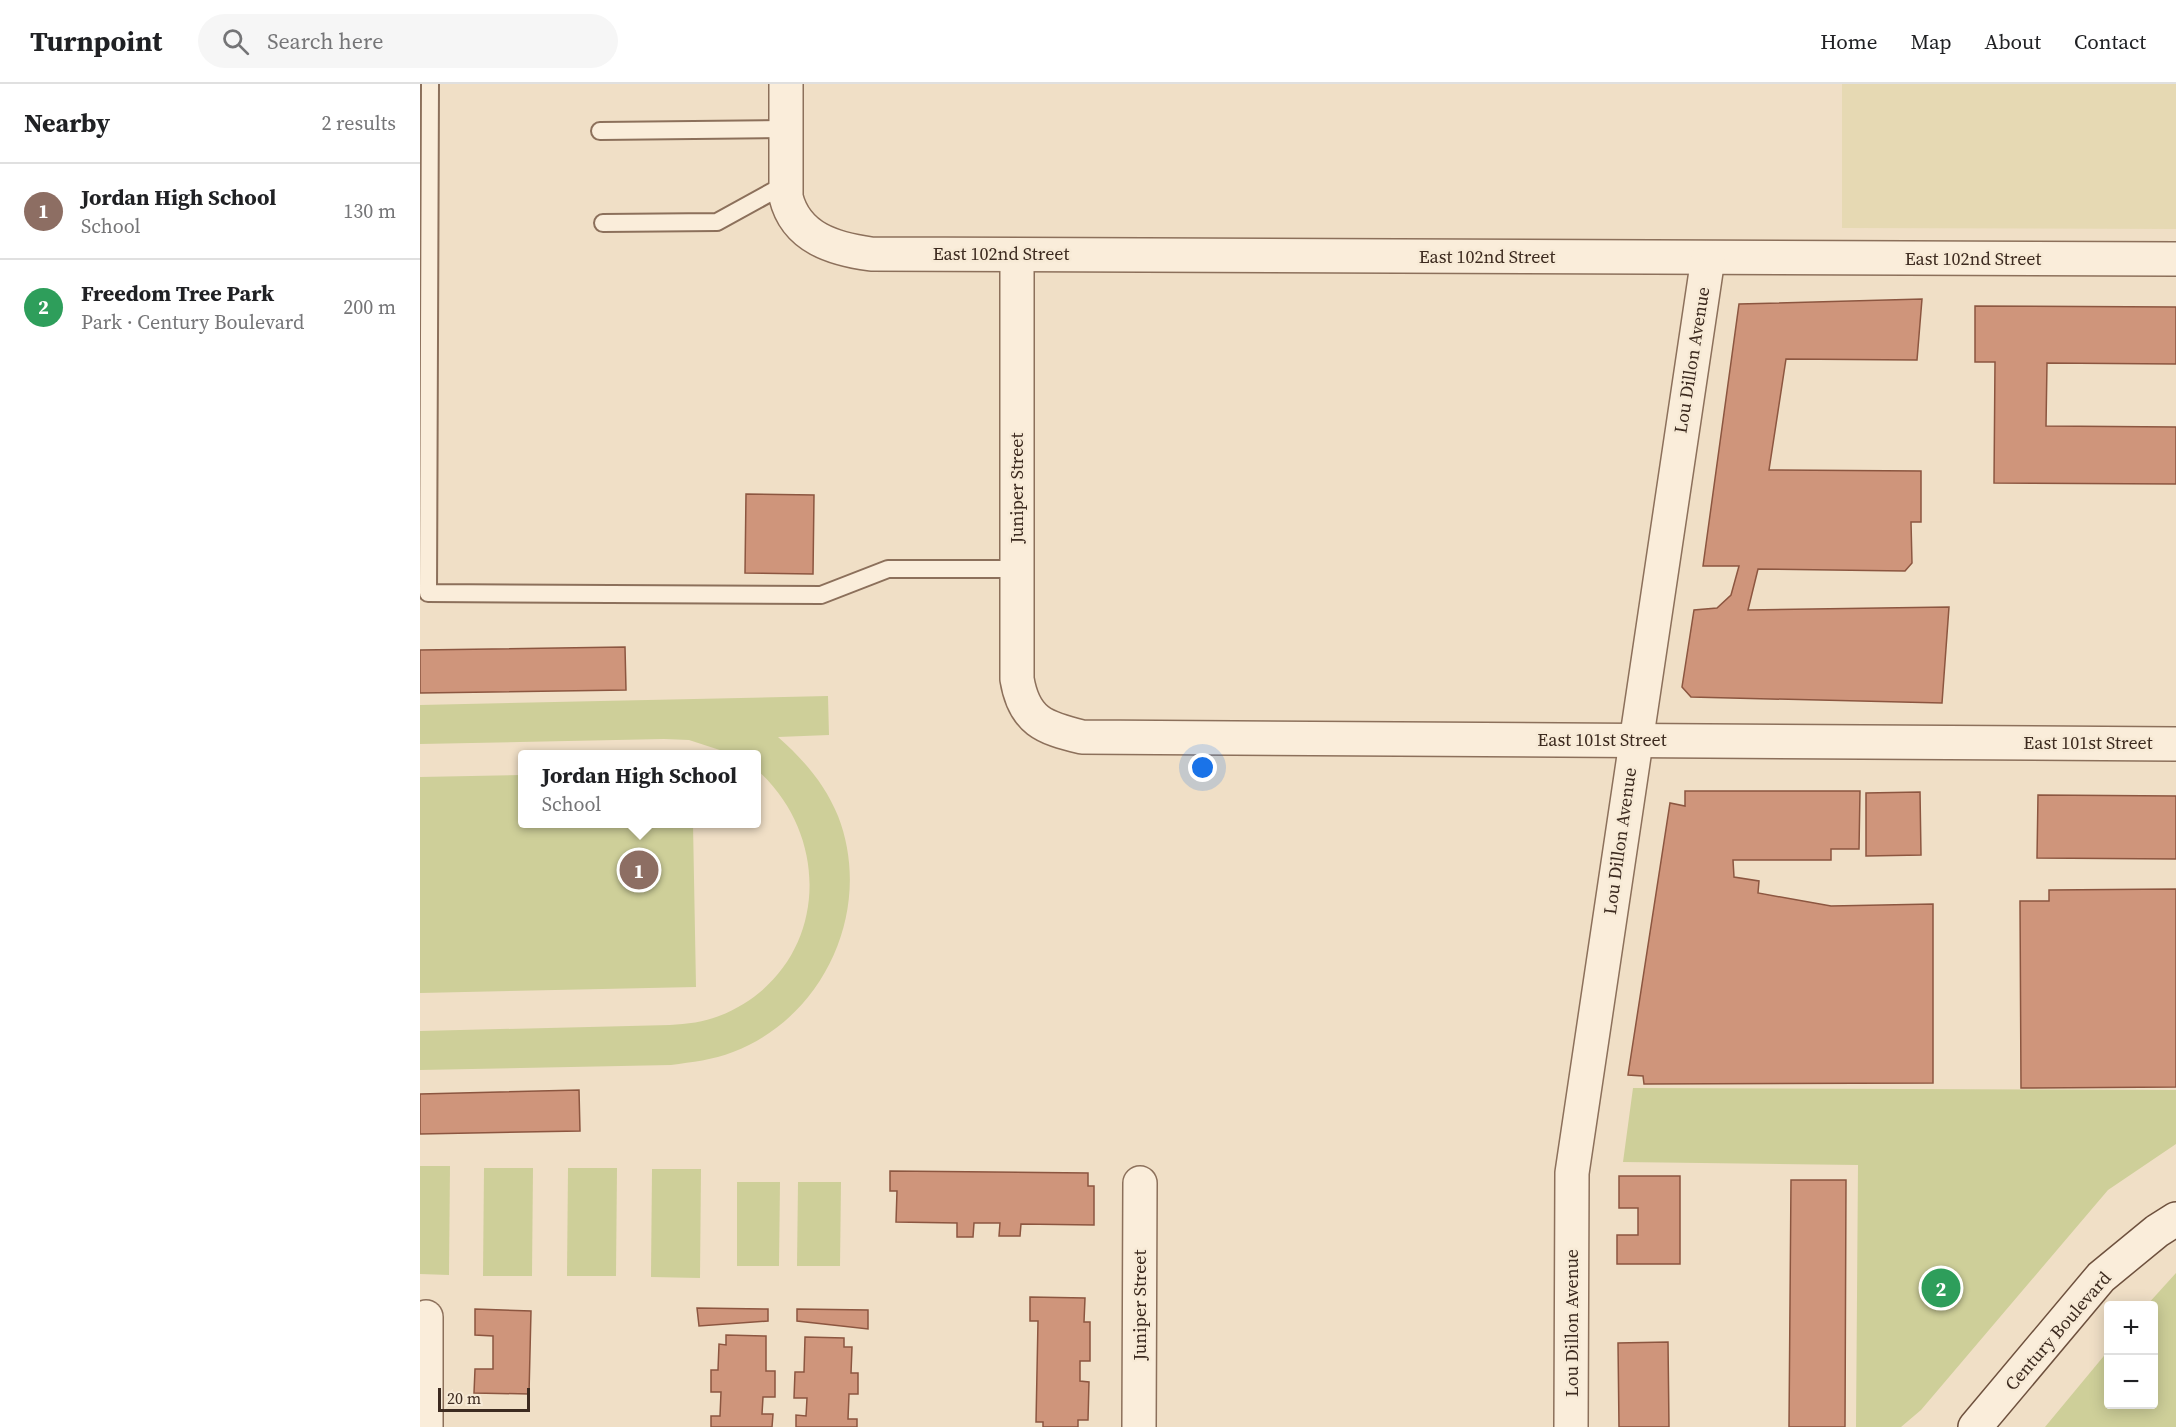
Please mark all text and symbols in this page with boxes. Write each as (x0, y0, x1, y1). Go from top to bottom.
search box (198, 14, 618, 68)
text: Turnpoint (30, 22, 162, 60)
icon: search (219, 25, 252, 58)
text: Search here (267, 26, 383, 56)
text: Home (1820, 27, 1878, 56)
text: Map (1911, 27, 1952, 56)
text: About (1985, 27, 2041, 56)
text: Contact (2074, 27, 2146, 56)
text: Nearby (24, 105, 110, 141)
text: 2 results (321, 109, 396, 137)
text: Jordan High School (81, 182, 276, 212)
text: 1 (38, 197, 49, 225)
text: 130 m (343, 197, 396, 225)
text: School (81, 212, 141, 240)
street label: East 102nd Street (933, 241, 1069, 266)
street label: East 102nd Street (1419, 244, 1555, 269)
street label: East 102nd Street (1905, 246, 2041, 271)
text: Freedom Tree Park (81, 278, 274, 308)
street label: Lou Dillon Avenue (1668, 285, 1715, 435)
text: 2 (38, 293, 49, 321)
text: 200 m (343, 293, 396, 321)
text: Park · Century Boulevard (81, 308, 304, 336)
street label: Juniper Street (1004, 432, 1029, 544)
street label: East 101st Street (1537, 727, 1667, 752)
street label: East 101st Street (2023, 730, 2153, 755)
popup (518, 750, 761, 828)
your location (1188, 753, 1217, 782)
text: Jordan High School (542, 760, 737, 790)
street label: Lou Dillon Avenue (1597, 766, 1642, 916)
text: School (542, 790, 601, 818)
pin: 1 (620, 848, 658, 892)
street label: Juniper Street (1127, 1249, 1152, 1361)
street label: Lou Dillon Avenue (1559, 1249, 1584, 1397)
pin: 2 (1922, 1266, 1960, 1310)
street label: Century Boulevard (1999, 1266, 2116, 1396)
map controls (2104, 1301, 2158, 1409)
button: + (2104, 1301, 2158, 1355)
button: − (2104, 1355, 2158, 1409)
scale bar (438, 1385, 530, 1412)
text: 20 m (447, 1387, 481, 1409)

